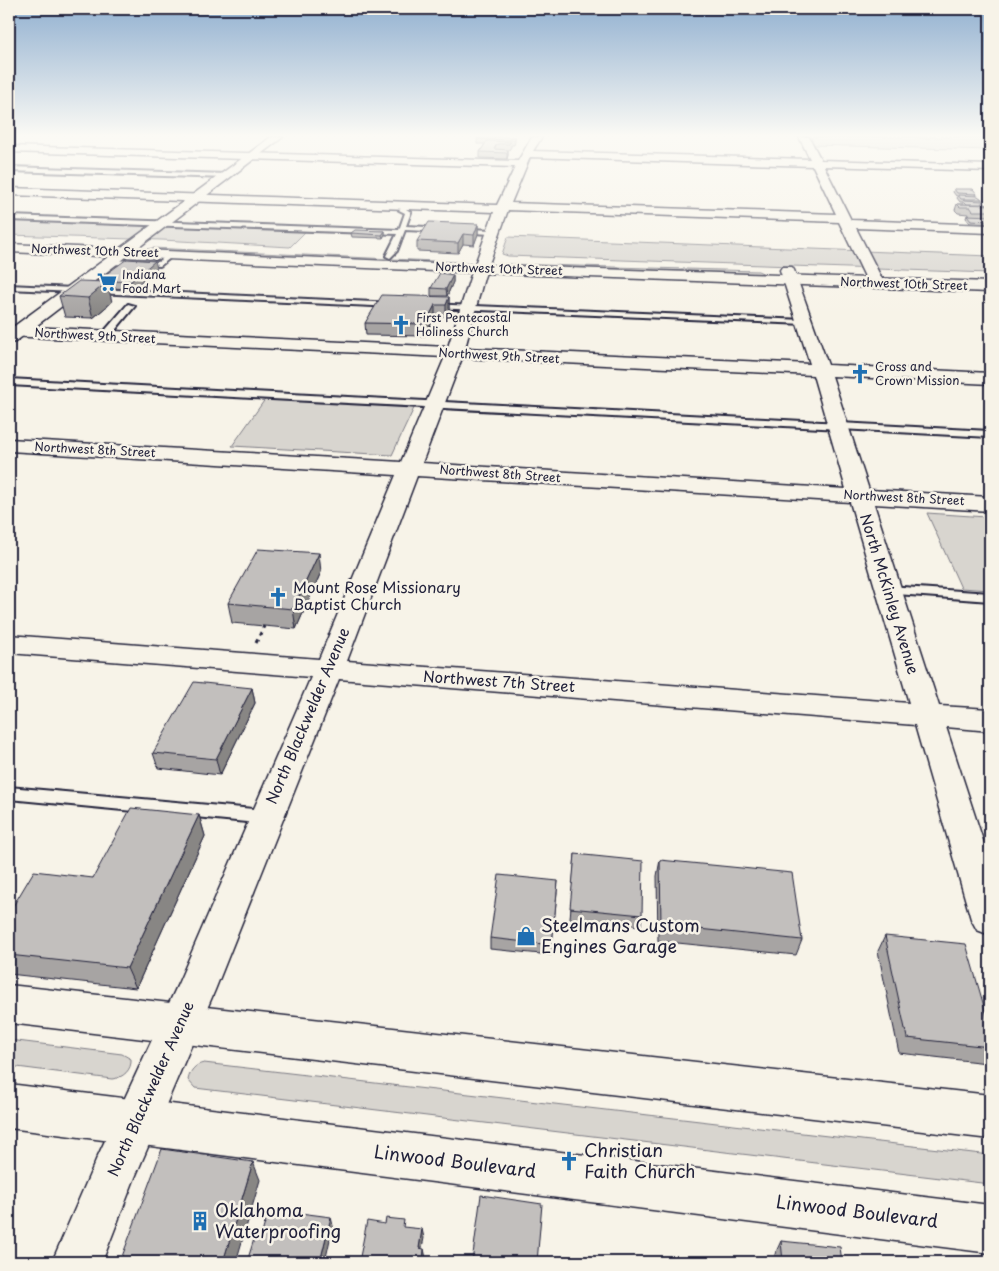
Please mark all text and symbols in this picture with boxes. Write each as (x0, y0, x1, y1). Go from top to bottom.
street label: Northwest 10th Street (31, 239, 159, 261)
street label: Northwest 10th Street (435, 257, 563, 279)
place label: Indiana Food Mart (122, 265, 181, 297)
supermarket icon: Indiana Food Mart (96, 271, 118, 293)
street label: Northwest 10th Street (840, 272, 968, 294)
place label: First Pentecostal Holiness Church (416, 308, 511, 340)
church icon: First Pentecostal Holiness Church (390, 314, 412, 336)
street label: Northwest 9th Street (34, 323, 156, 347)
street label: Northwest 9th Street (438, 343, 560, 367)
place label: Cross and Crown Mission (875, 357, 959, 389)
church icon: Cross and Crown Mission (849, 363, 871, 385)
street label: Northwest 8th Street (34, 437, 156, 461)
street label: Northwest 8th Street (439, 460, 561, 486)
street label: Northwest 8th Street (843, 485, 965, 509)
street label: North McKinley Avenue (855, 510, 926, 677)
place label: Mount Rose Missionary Baptist Church (293, 575, 461, 615)
church icon: Mount Rose Missionary Baptist Church (267, 586, 289, 608)
street label: North Blackwelder Avenue (259, 624, 354, 807)
street label: Northwest 7th Street (422, 664, 576, 697)
place label: Steelmans Custom Engines Garage (541, 911, 700, 959)
shop icon: Steelmans Custom Engines Garage (515, 925, 537, 947)
street label: North Blackwelder Avenue (101, 997, 199, 1180)
place label: Christian Faith Church (584, 1136, 696, 1184)
street label: Linwood Boulevard (373, 1137, 538, 1184)
church icon: Christian Faith Church (558, 1150, 580, 1172)
street label: Linwood Boulevard (775, 1187, 940, 1234)
place label: Oklahoma Waterproofing (215, 1196, 341, 1244)
building icon: Oklahoma Waterproofing (189, 1210, 211, 1232)

